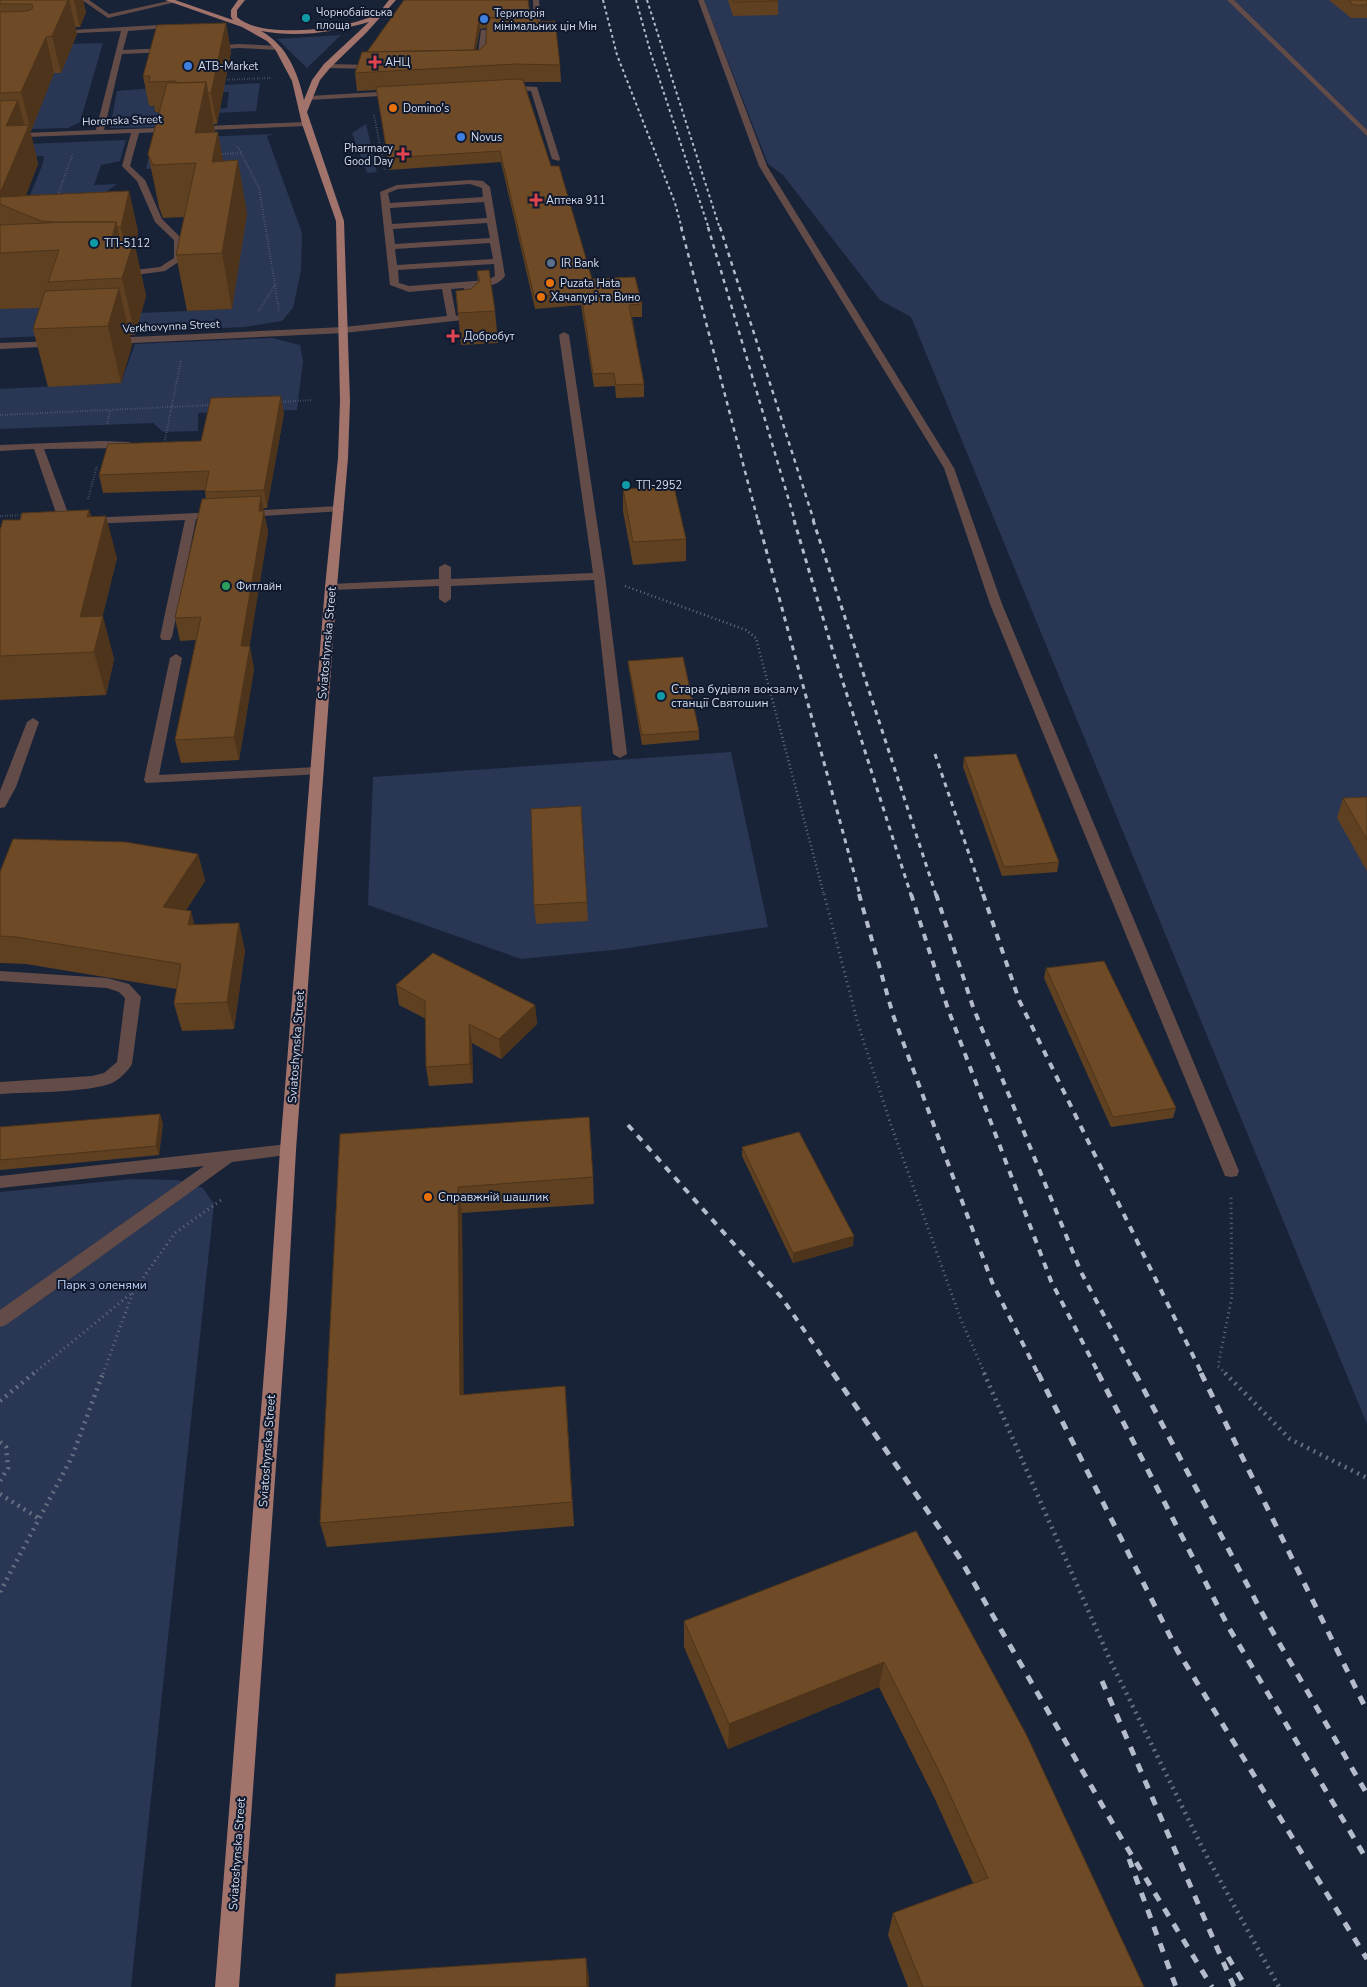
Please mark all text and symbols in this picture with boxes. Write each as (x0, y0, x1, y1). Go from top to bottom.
place label: Чорнобаївська площа (316, 5, 393, 33)
place label: Територія мінімальних цін Мін (494, 6, 597, 34)
marker: Чорнобаївська площа (300, 12, 312, 24)
marker: Територія мінімальних цін Мін (478, 13, 490, 25)
place label: АНЦ (385, 55, 410, 70)
marker: АНЦ (369, 56, 381, 68)
place label: ATB-Market (198, 59, 258, 74)
marker: ATB-Market (182, 60, 194, 72)
place label: Domino's (403, 101, 449, 116)
marker: Domino's (387, 102, 399, 114)
street label: Horenska Street (82, 112, 162, 129)
place label: Novus (471, 130, 502, 145)
marker: Novus (455, 131, 467, 143)
place label: Pharmacy Good Day (344, 141, 393, 169)
marker: Pharmacy Good Day (397, 148, 409, 160)
place label: Аптека 911 (546, 193, 606, 208)
marker: Аптека 911 (530, 194, 542, 206)
place label: ТП-5112 (104, 236, 150, 251)
marker: ТП-5112 (88, 237, 100, 249)
place label: IR Bank (561, 256, 600, 271)
marker: IR Bank (545, 257, 557, 269)
place label: Puzata Hata (560, 276, 620, 291)
marker: Puzata Hata (544, 277, 556, 289)
place label: Хачапурі та Вино (551, 290, 640, 305)
marker: Хачапурі та Вино (535, 291, 547, 303)
street label: Verkhovynna Street (121, 316, 220, 337)
marker: Добробут (446, 329, 460, 343)
place label: Добробут (464, 329, 515, 344)
place label: ТП-2952 (636, 478, 682, 493)
marker: ТП-2952 (620, 479, 632, 491)
place label: Фитлайн (236, 579, 282, 594)
marker: Фитлайн (220, 580, 232, 592)
street label: Sviatoshynska Street (314, 585, 340, 700)
place label: Стара будівля вокзалу станції Святошин (671, 681, 799, 711)
marker: Стара будівля вокзалу станції Святошин (655, 690, 667, 702)
street label: Sviatoshynska Street (284, 989, 308, 1104)
place label: Справжній шашлик (438, 1189, 549, 1205)
marker: Справжній шашлик (422, 1191, 434, 1203)
park label: Парк з оленями (57, 1277, 147, 1293)
street label: Sviatoshynska Street (255, 1393, 279, 1508)
street label: Sviatoshynska Street (225, 1796, 249, 1911)

